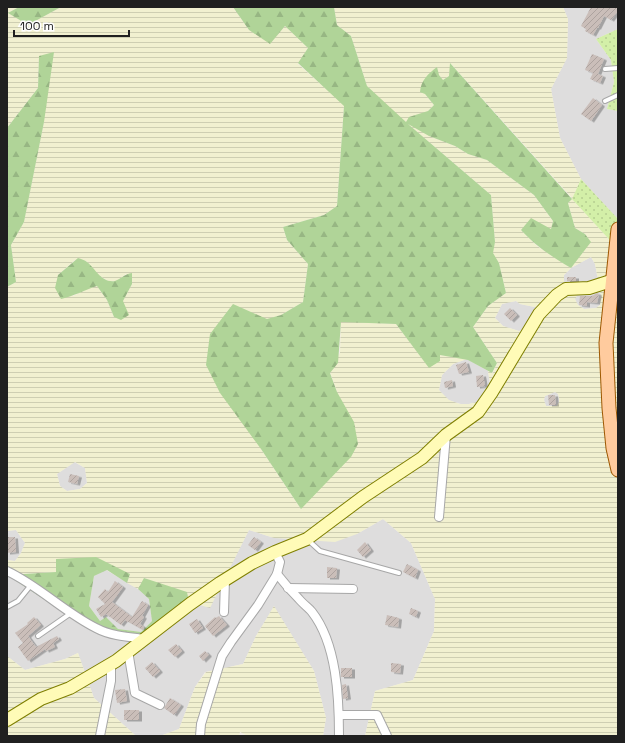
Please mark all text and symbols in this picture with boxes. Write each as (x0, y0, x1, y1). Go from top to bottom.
scale bar (14, 12, 129, 38)
text: 100 m (20, 18, 54, 34)

